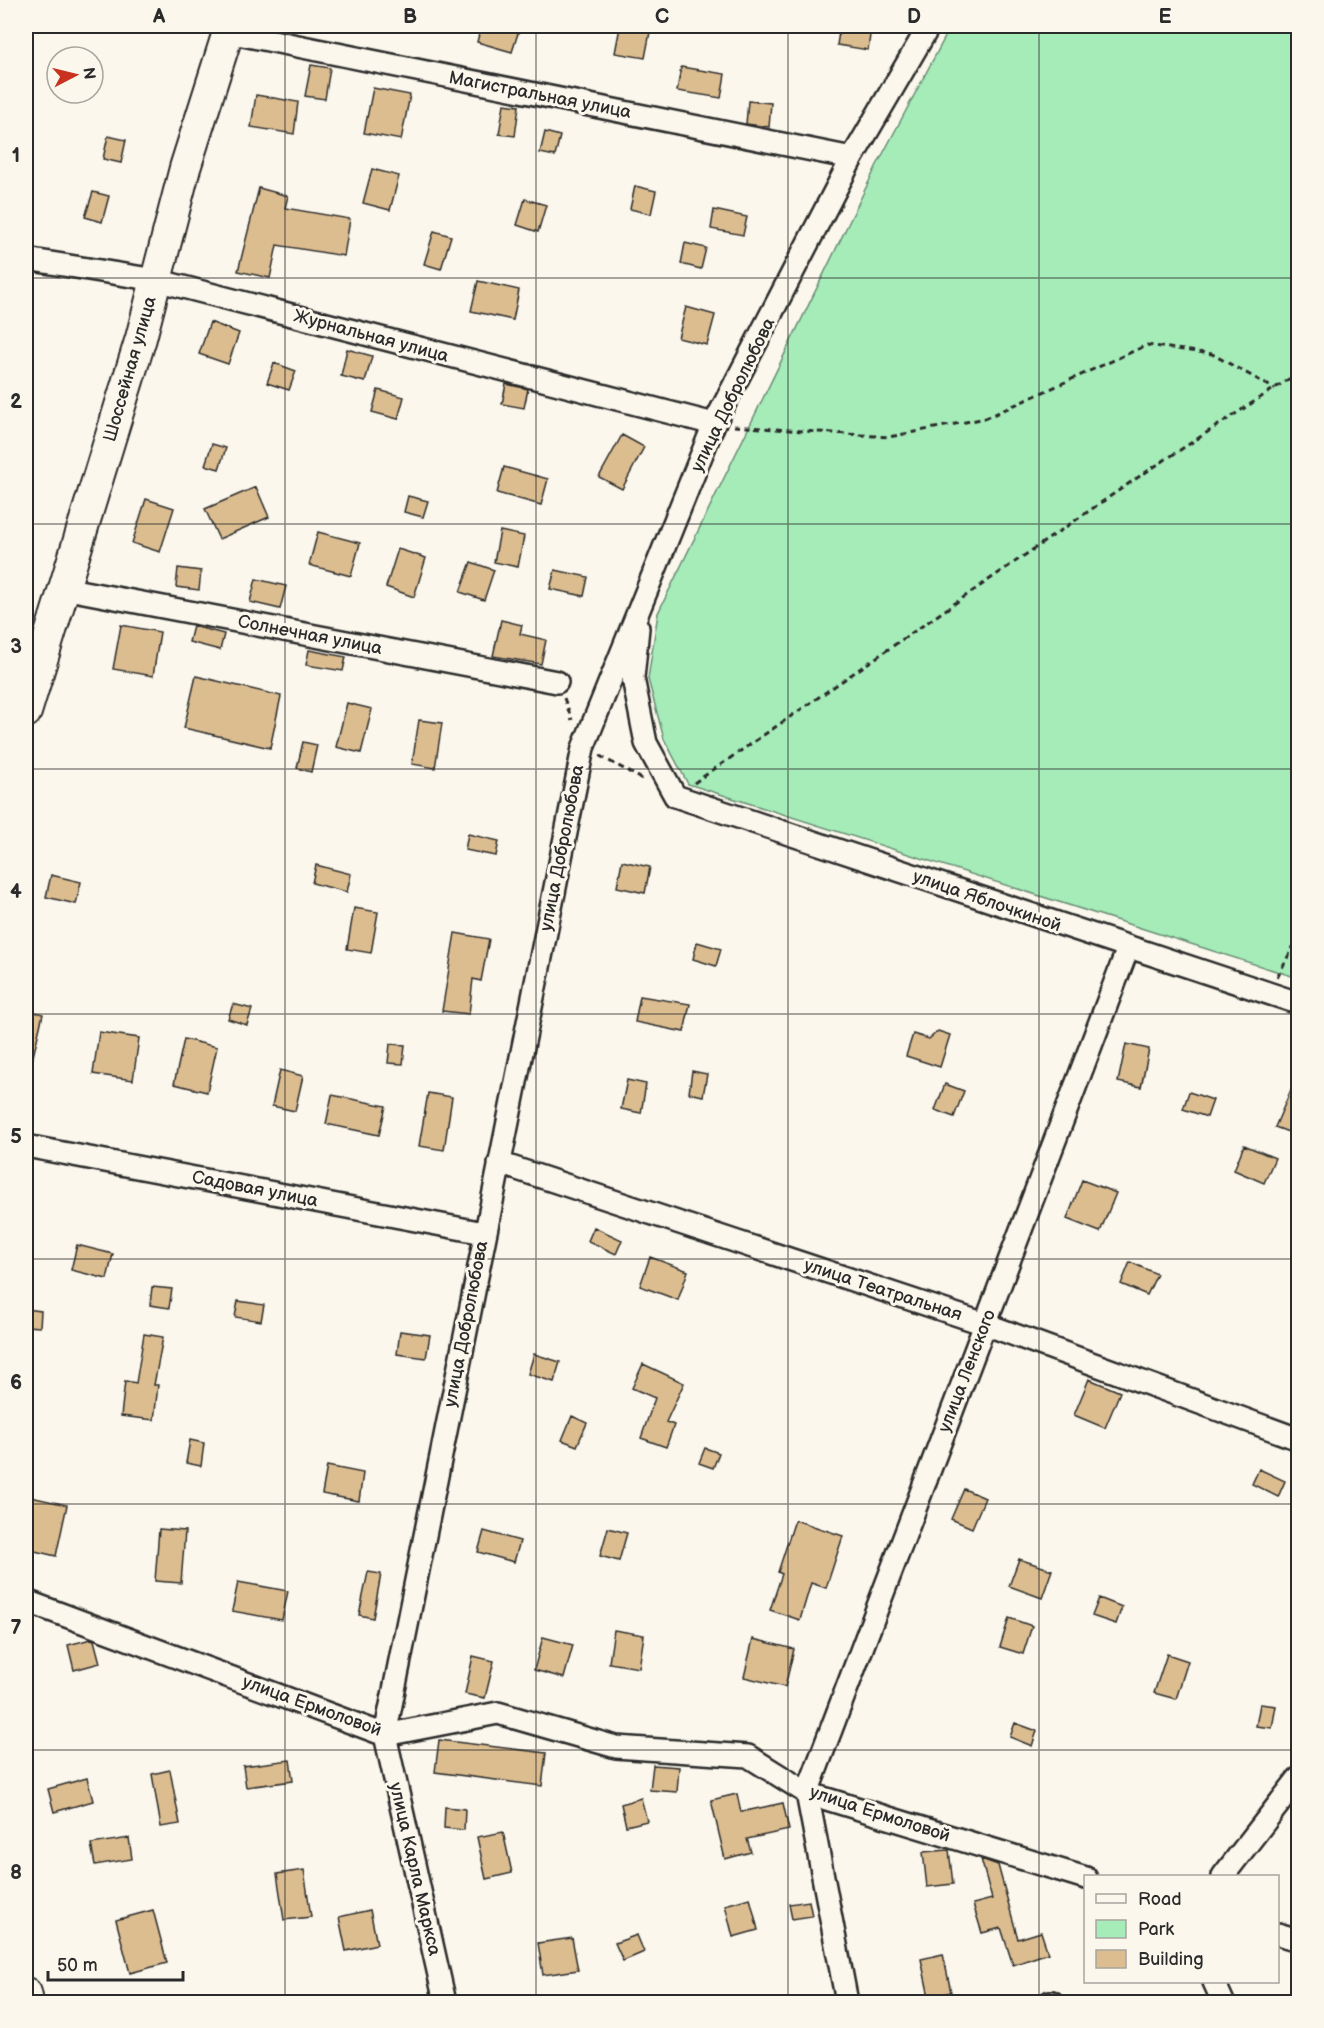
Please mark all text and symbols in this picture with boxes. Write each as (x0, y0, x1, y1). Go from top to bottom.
text: A (152, 5, 166, 29)
text: B (403, 5, 417, 29)
text: C (655, 5, 669, 29)
text: D (907, 5, 921, 29)
text: E (1159, 5, 1172, 29)
north arrow (45, 45, 105, 105)
text: N (78, 66, 99, 80)
street label: Магистральная улица (447, 67, 633, 123)
text: 1 (12, 144, 20, 168)
street label: Шоссейная улица (99, 294, 161, 444)
street label: Журнальная улица (291, 305, 451, 367)
street label: улица Добролюбова (687, 314, 780, 476)
text: 2 (10, 390, 22, 414)
street label: Солнечная улица (236, 611, 384, 659)
text: 3 (10, 635, 22, 659)
street label: улица Добролюбова (536, 763, 588, 933)
street label: улица Яблочкиной (910, 866, 1064, 936)
text: 4 (10, 880, 22, 904)
text: 5 (10, 1125, 22, 1149)
street label: Садовая улица (190, 1166, 320, 1212)
street label: улица Добролюбова (440, 1239, 492, 1409)
street label: улица Театральная (801, 1255, 965, 1325)
street label: улица Ленского (934, 1307, 1000, 1435)
text: 6 (10, 1371, 22, 1395)
text: 7 (10, 1616, 22, 1640)
street label: улица Ермоловой (240, 1671, 384, 1741)
street label: улица Карла Маркса (385, 1780, 445, 1958)
street label: улица Ермоловой (807, 1781, 953, 1847)
text: 8 (10, 1861, 22, 1885)
legend (1084, 1875, 1279, 1983)
text: Road (1138, 1889, 1182, 1910)
text: Park (1138, 1919, 1174, 1940)
scale bar (48, 1944, 183, 1982)
text: Building (1138, 1949, 1204, 1970)
text: 50 m (57, 1955, 98, 1976)

